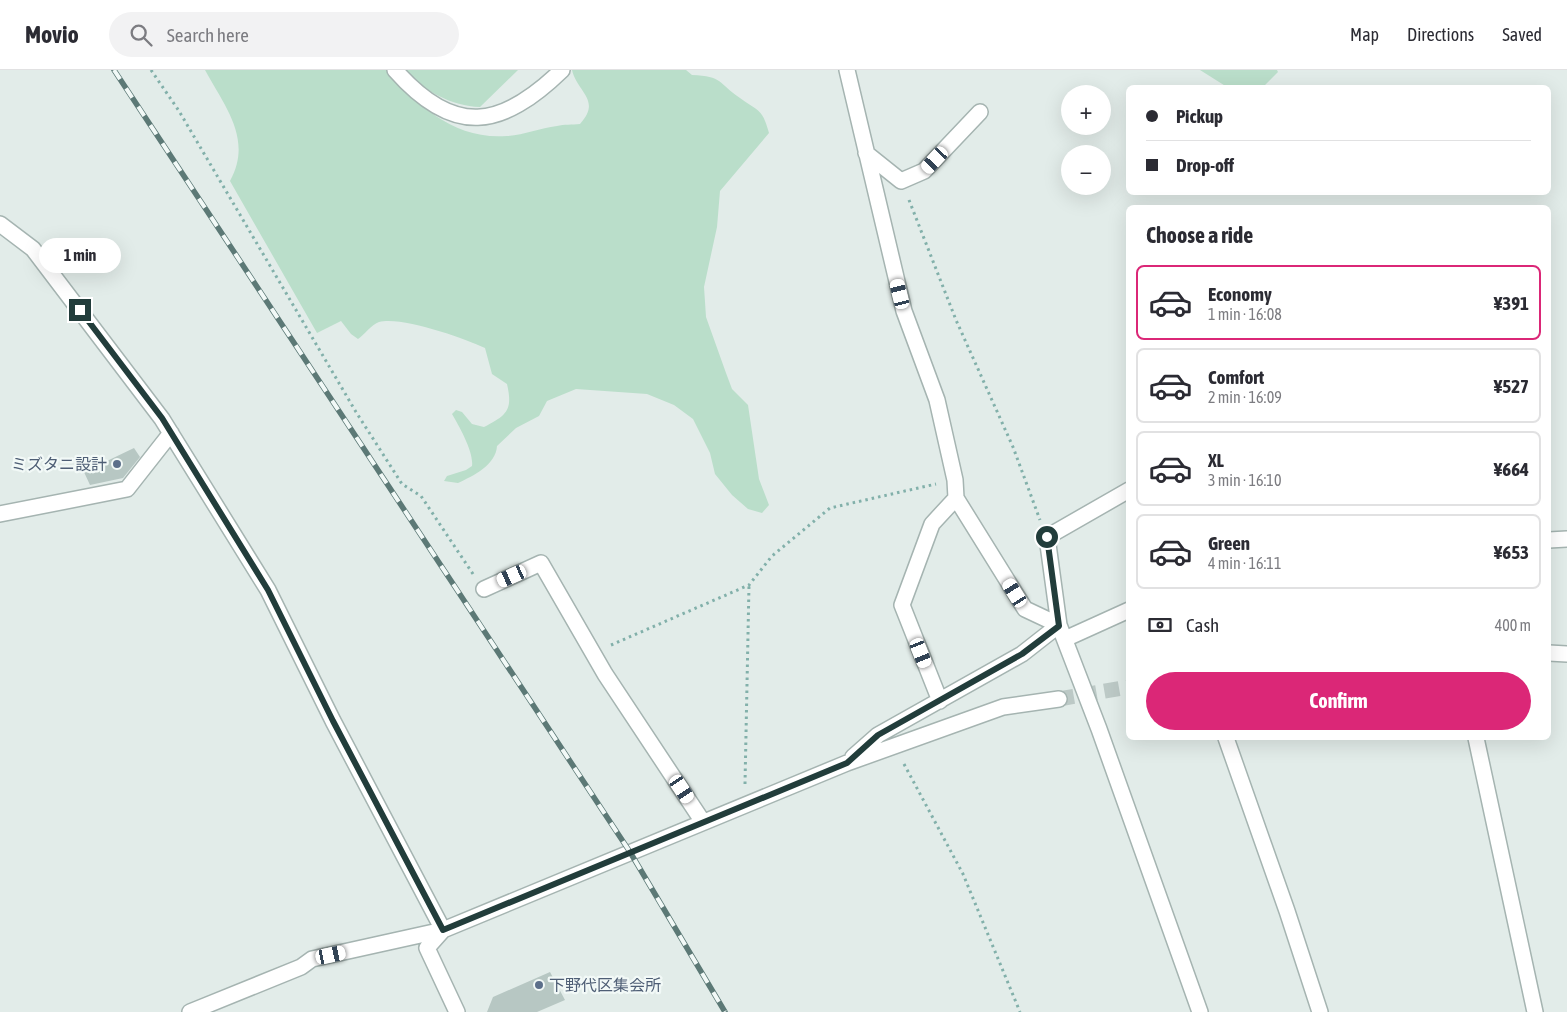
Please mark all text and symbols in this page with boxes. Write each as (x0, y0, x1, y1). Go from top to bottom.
search box (109, 12, 459, 57)
text: Movio (25, 21, 79, 48)
icon: search (127, 21, 155, 49)
text: Search here (167, 24, 249, 46)
text: Map (1350, 24, 1379, 45)
text: Directions (1407, 24, 1474, 45)
text: Saved (1502, 24, 1542, 45)
map controls (1061, 85, 1111, 195)
button: + (1061, 85, 1111, 135)
text: Pickup (1176, 105, 1223, 127)
car (919, 144, 950, 176)
button: − (1061, 145, 1111, 195)
text: Drop-off (1176, 154, 1234, 176)
text: Choose a ride (1146, 222, 1253, 248)
callout: 1 min (39, 238, 121, 272)
text: 1 min (64, 246, 96, 264)
car (889, 278, 910, 310)
icon: car (1148, 280, 1193, 325)
text: Economy (1208, 283, 1272, 305)
text: ¥391 (1494, 292, 1529, 314)
route end (69, 299, 91, 321)
text: 1 min · 16:08 (1208, 305, 1282, 323)
icon: car (1148, 363, 1193, 408)
text: Comfort (1208, 366, 1264, 388)
text: ¥527 (1494, 375, 1529, 397)
text: 2 min · 16:09 (1208, 388, 1282, 406)
icon: car (1148, 446, 1193, 491)
text: XL (1208, 449, 1224, 471)
place label: ミズタニ設計 (11, 455, 107, 473)
marker: ミズタニ設計 (111, 458, 123, 470)
text: ¥664 (1494, 458, 1529, 480)
text: 3 min · 16:10 (1208, 471, 1281, 489)
route start (1036, 526, 1058, 548)
icon: car (1148, 529, 1193, 574)
text: Green (1208, 532, 1250, 554)
text: ¥653 (1494, 541, 1529, 563)
text: 4 min · 16:11 (1208, 554, 1281, 572)
car (495, 563, 528, 589)
car (1000, 576, 1029, 610)
icon: cash (1146, 611, 1174, 639)
text: Cash (1186, 614, 1219, 636)
text: 400 m (1495, 616, 1531, 634)
car (908, 636, 933, 670)
button: Confirm (1146, 672, 1531, 730)
car (667, 772, 696, 806)
car (314, 945, 347, 965)
place label: 下野代区集会所 (549, 976, 661, 994)
marker: 下野代区集会所 (533, 979, 545, 991)

